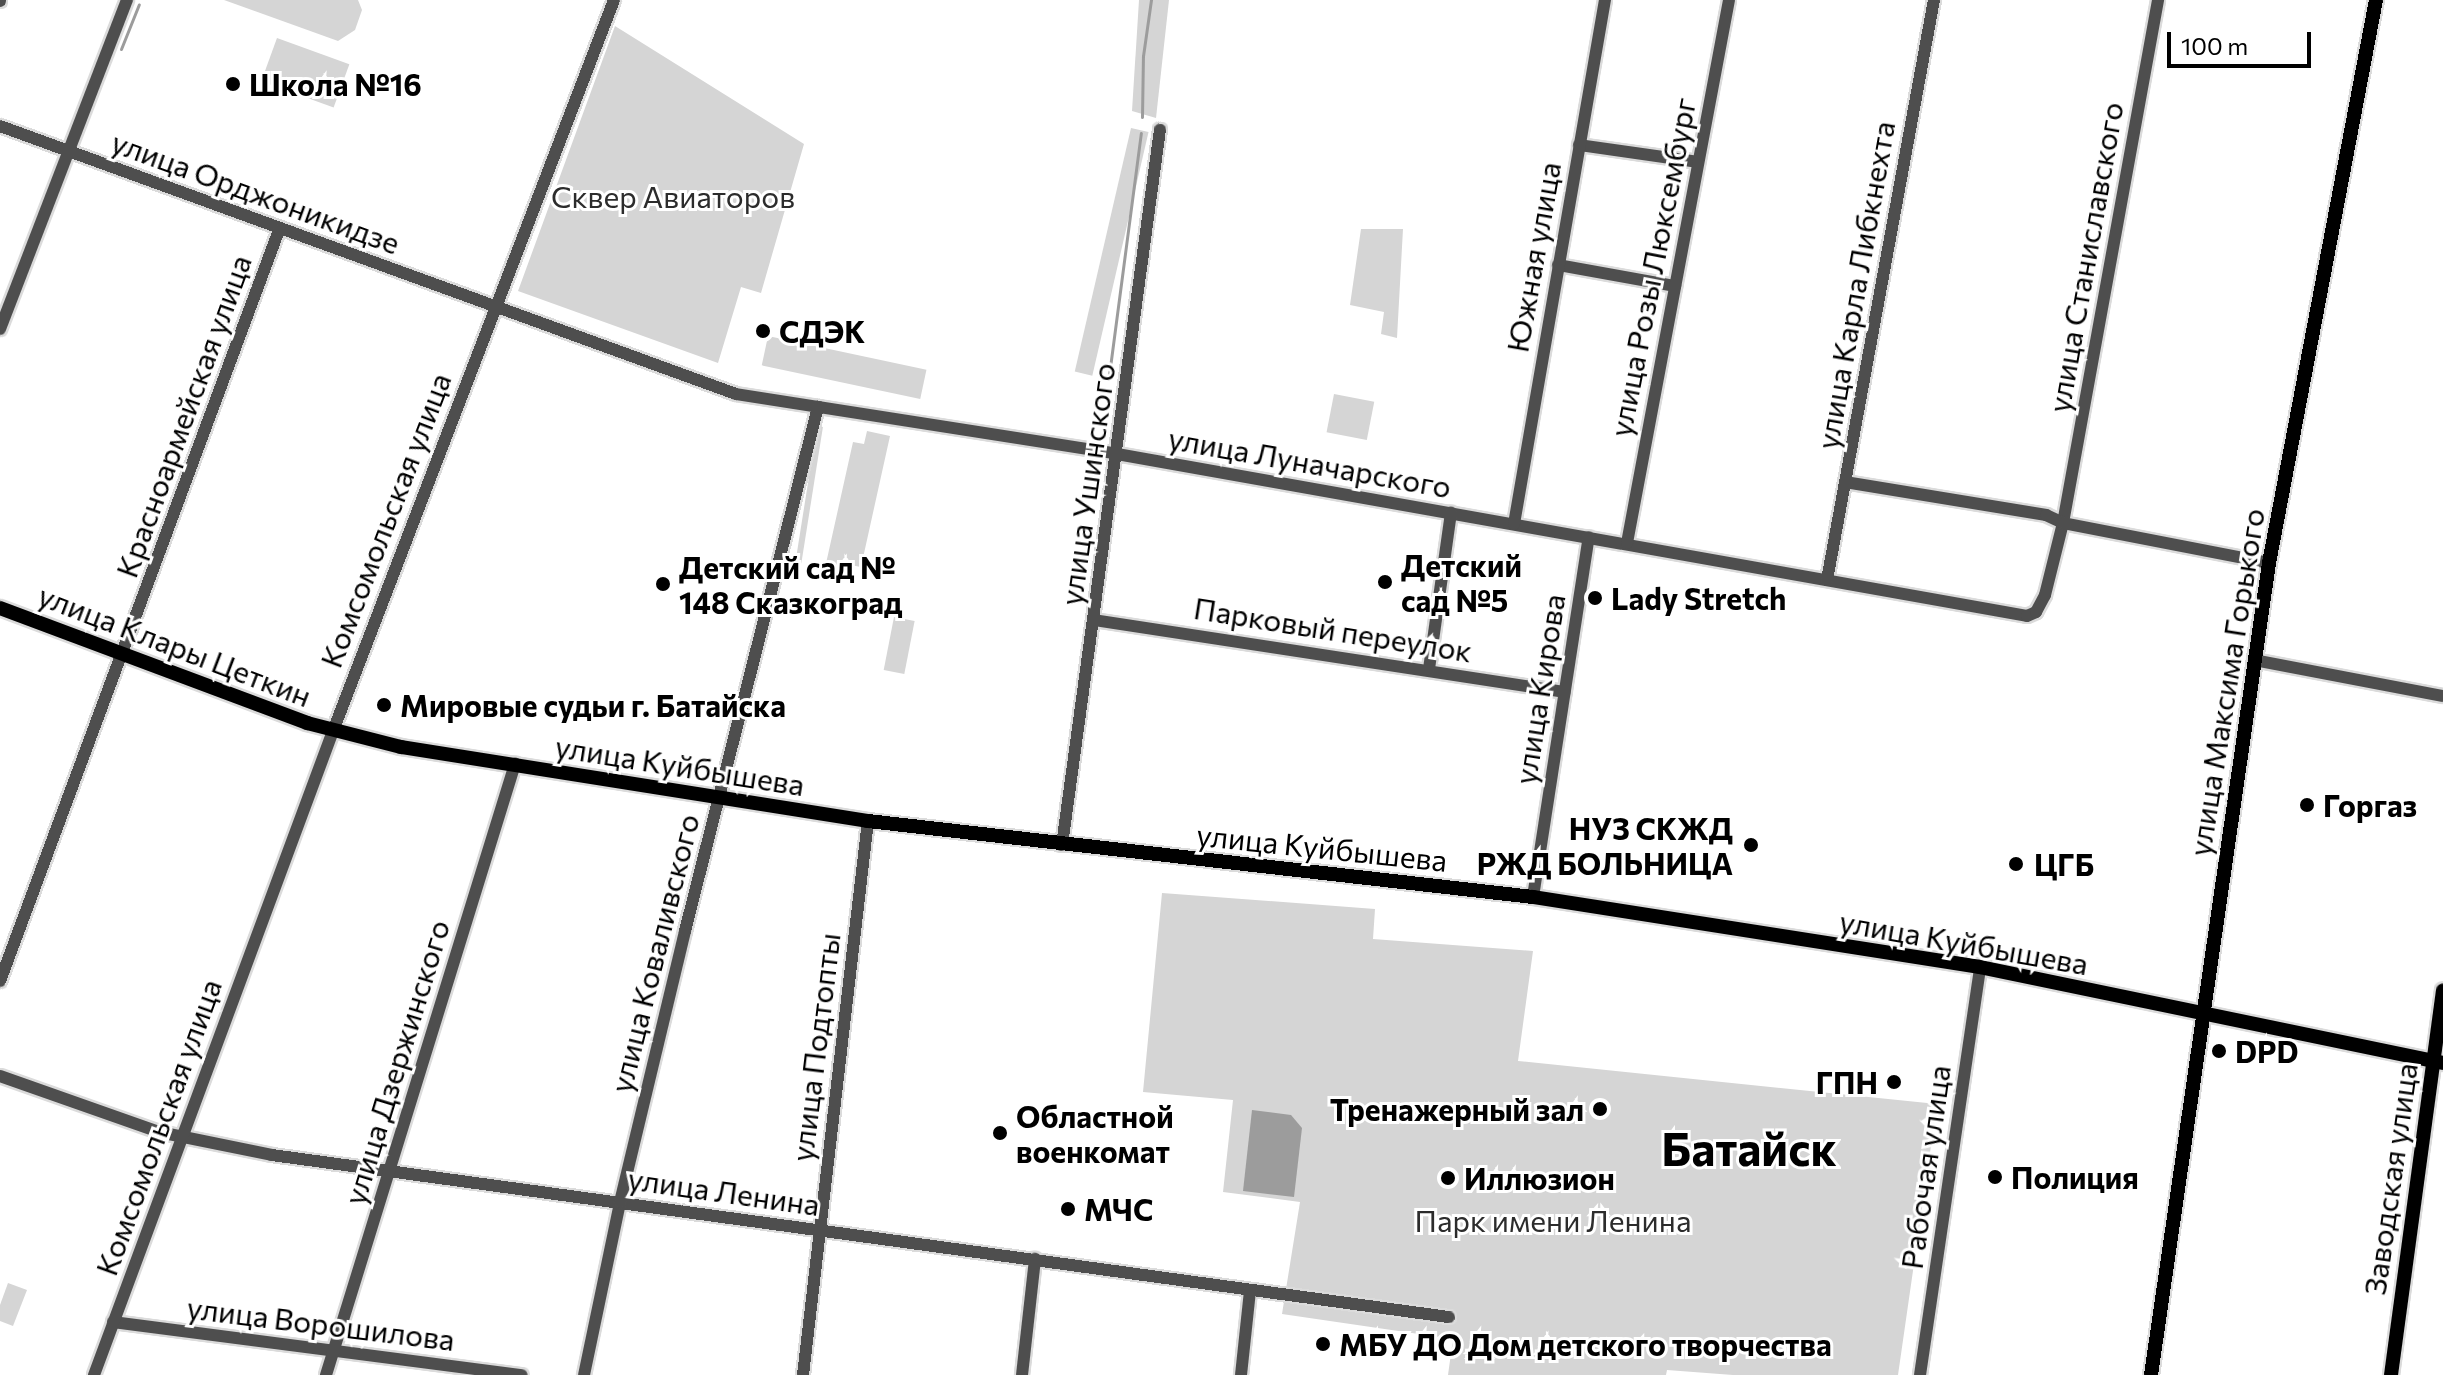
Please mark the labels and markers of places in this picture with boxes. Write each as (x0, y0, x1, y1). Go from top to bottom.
place label: Школа №16 (249, 66, 422, 102)
marker: Школа №16 (224, 75, 242, 93)
place label: СДЭК (779, 313, 865, 349)
marker: СДЭК (754, 322, 772, 340)
place label: Детский сад №5 (1401, 547, 1522, 618)
place label: Детский сад № 148 Сказкоград (679, 549, 902, 620)
marker: Детский сад №5 (1376, 573, 1394, 591)
marker: Детский сад № 148 Сказкоград (654, 575, 672, 593)
place label: Lady Stretch (1611, 580, 1786, 616)
marker: Lady Stretch (1586, 589, 1604, 607)
place label: Мировые судьи г. Батайска (400, 687, 786, 723)
marker: Мировые судьи г. Батайска (375, 696, 393, 714)
place label: Горгаз (2323, 787, 2417, 823)
marker: Горгаз (2298, 796, 2316, 814)
place label: НУЗ СКЖД РЖД БОЛЬНИЦА (1477, 810, 1733, 880)
marker: НУЗ СКЖД РЖД БОЛЬНИЦА (1740, 834, 1762, 856)
place label: ЦГБ (2034, 846, 2094, 882)
marker: ЦГБ (2005, 853, 2027, 875)
place label: DPD (2235, 1033, 2298, 1069)
marker: DPD (2210, 1042, 2228, 1060)
place label: ГПН (1816, 1064, 1878, 1100)
marker: ГПН (1885, 1073, 1903, 1091)
place label: Тренажерный зал (1330, 1091, 1584, 1127)
place label: Областной военкомат (1016, 1098, 1174, 1168)
marker: Тренажерный зал (1591, 1100, 1609, 1118)
marker: Областной военкомат (991, 1124, 1009, 1142)
place label: Полиция (2011, 1159, 2139, 1195)
place label: Иллюзион (1464, 1160, 1615, 1196)
marker: Полиция (1986, 1168, 2004, 1186)
marker: Иллюзион (1439, 1169, 1457, 1187)
place label: МЧС (1084, 1191, 1153, 1227)
marker: МЧС (1059, 1200, 1077, 1218)
place label: МБУ ДО Дом детского творчества (1339, 1326, 1832, 1362)
marker: МБУ ДО Дом детского творчества (1314, 1335, 1332, 1353)

